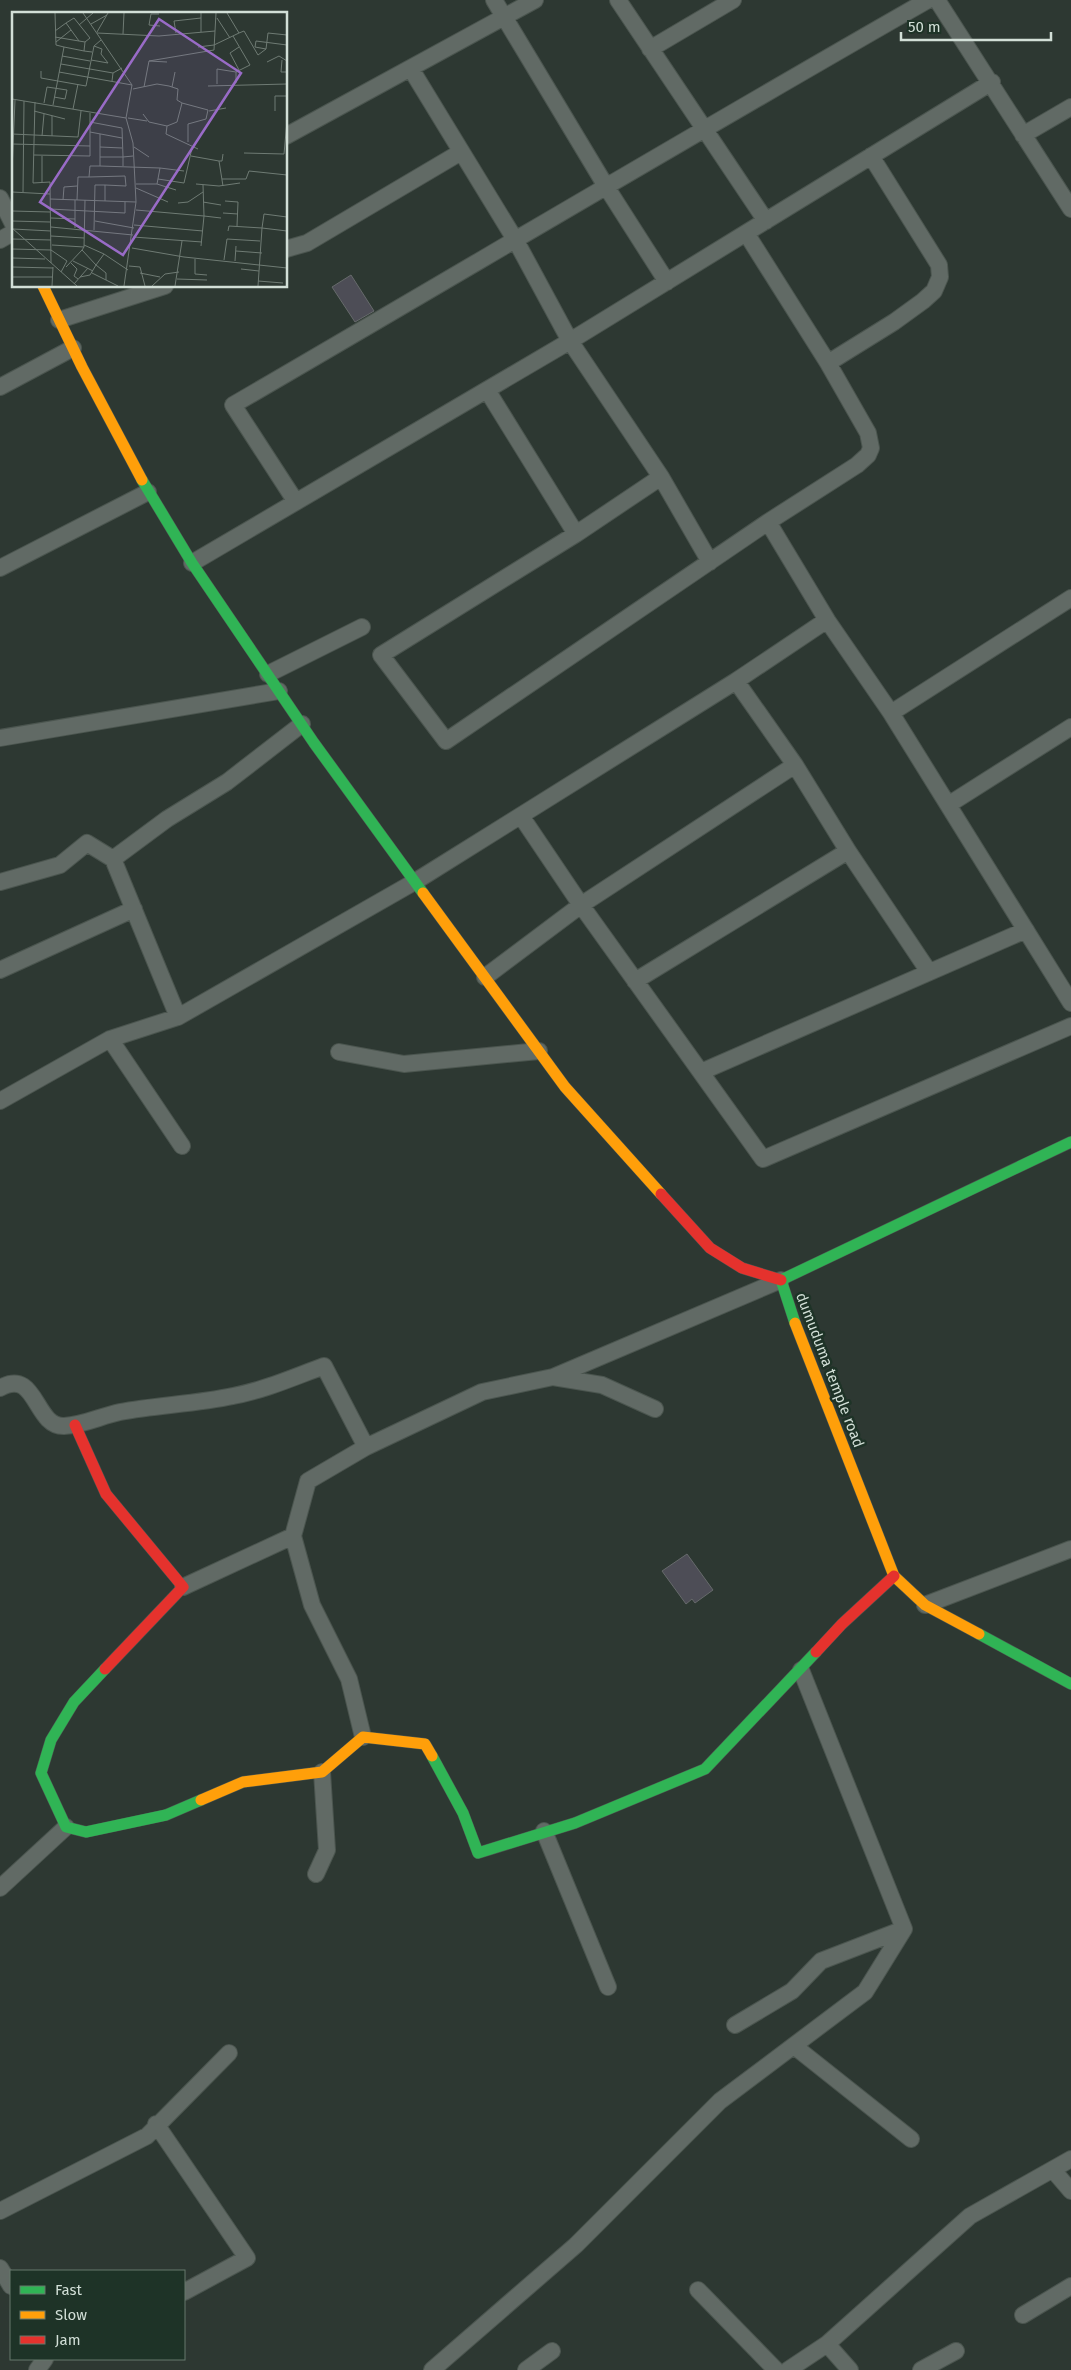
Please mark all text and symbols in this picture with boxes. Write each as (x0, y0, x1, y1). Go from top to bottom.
scale bar (901, 10, 1051, 42)
inset map (12, 12, 288, 288)
text: 50 m (908, 18, 941, 36)
street label: dumuduma temple road (792, 1290, 868, 1450)
legend (10, 2270, 185, 2360)
text: Fast (55, 2281, 82, 2299)
text: Slow (55, 2306, 87, 2324)
text: Jam (55, 2331, 81, 2349)

